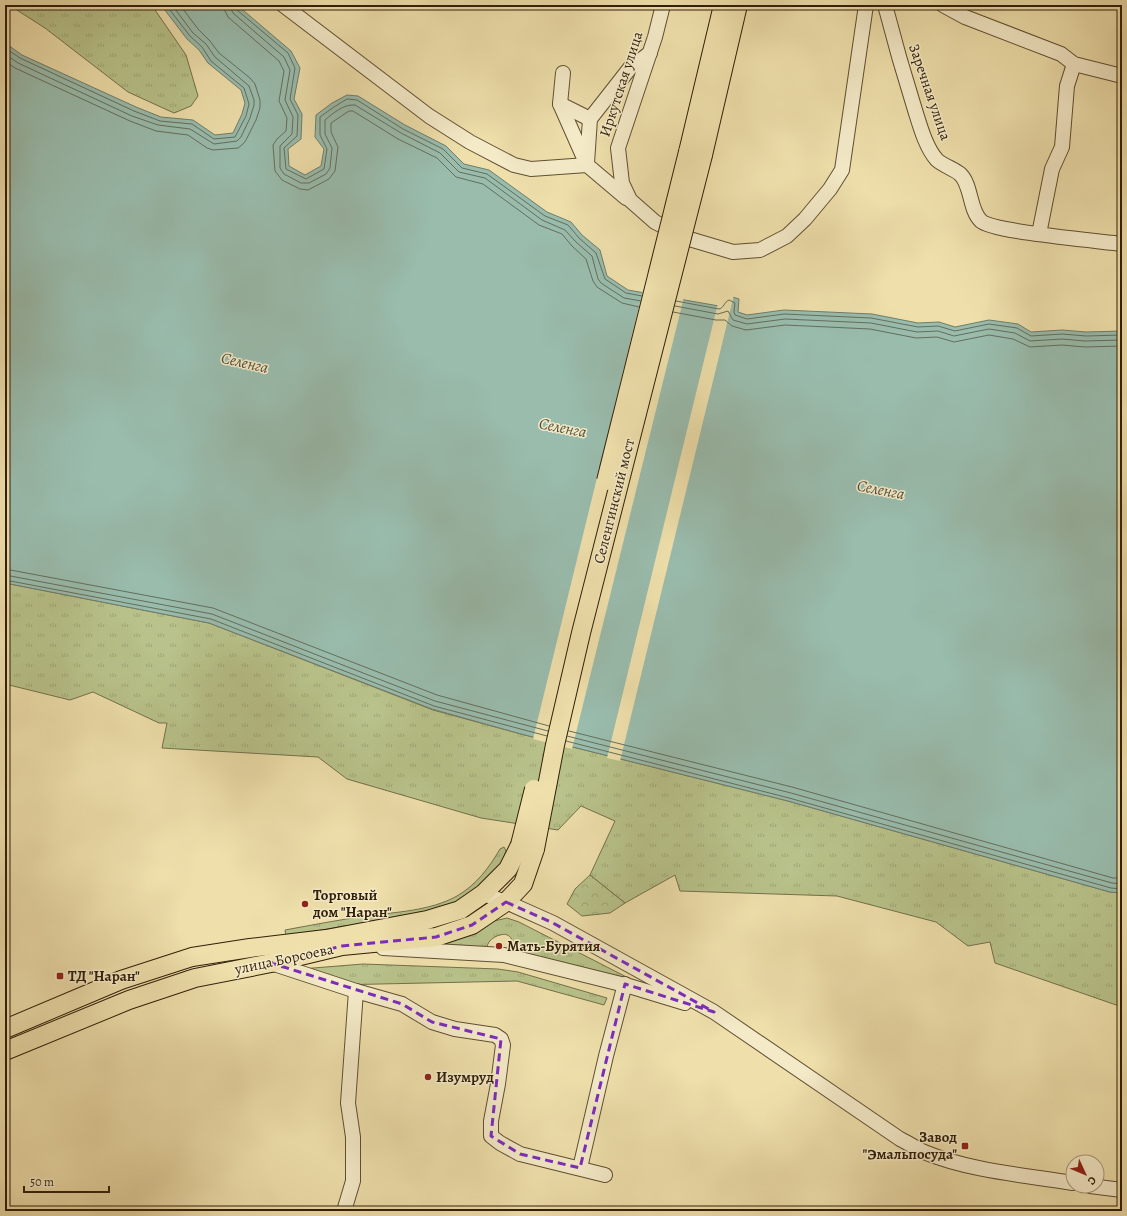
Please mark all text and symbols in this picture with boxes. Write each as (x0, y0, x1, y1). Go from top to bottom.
street label: Иркутская улица (595, 29, 648, 139)
street label: Заречная улица (904, 41, 956, 143)
water label: Селенга (219, 347, 271, 379)
water label: Селенга (537, 413, 589, 443)
street label: Селенгинский мост (589, 436, 639, 566)
water label: Селенга (855, 475, 907, 505)
place label: Торговый дом "Наран" (312, 885, 392, 922)
marker: Торговый дом "Наран" (300, 899, 310, 909)
place label: Мать-Бурятия (507, 936, 601, 956)
street label: улица Борсоева (232, 939, 335, 979)
marker: Мать-Бурятия (494, 941, 504, 951)
place label: ТД "Наран" (68, 966, 140, 986)
marker: ТД "Наран" (55, 971, 65, 981)
place label: Изумруд (436, 1067, 494, 1087)
marker: Изумруд (423, 1072, 433, 1082)
place label: Завод "Эмальпосуда" (862, 1127, 957, 1164)
marker: Завод "Эмальпосуда" (960, 1141, 970, 1151)
north arrow (1065, 1154, 1105, 1194)
scale bar (24, 1168, 109, 1194)
text: С (1084, 1173, 1100, 1188)
text: 50 m (30, 1174, 54, 1190)

